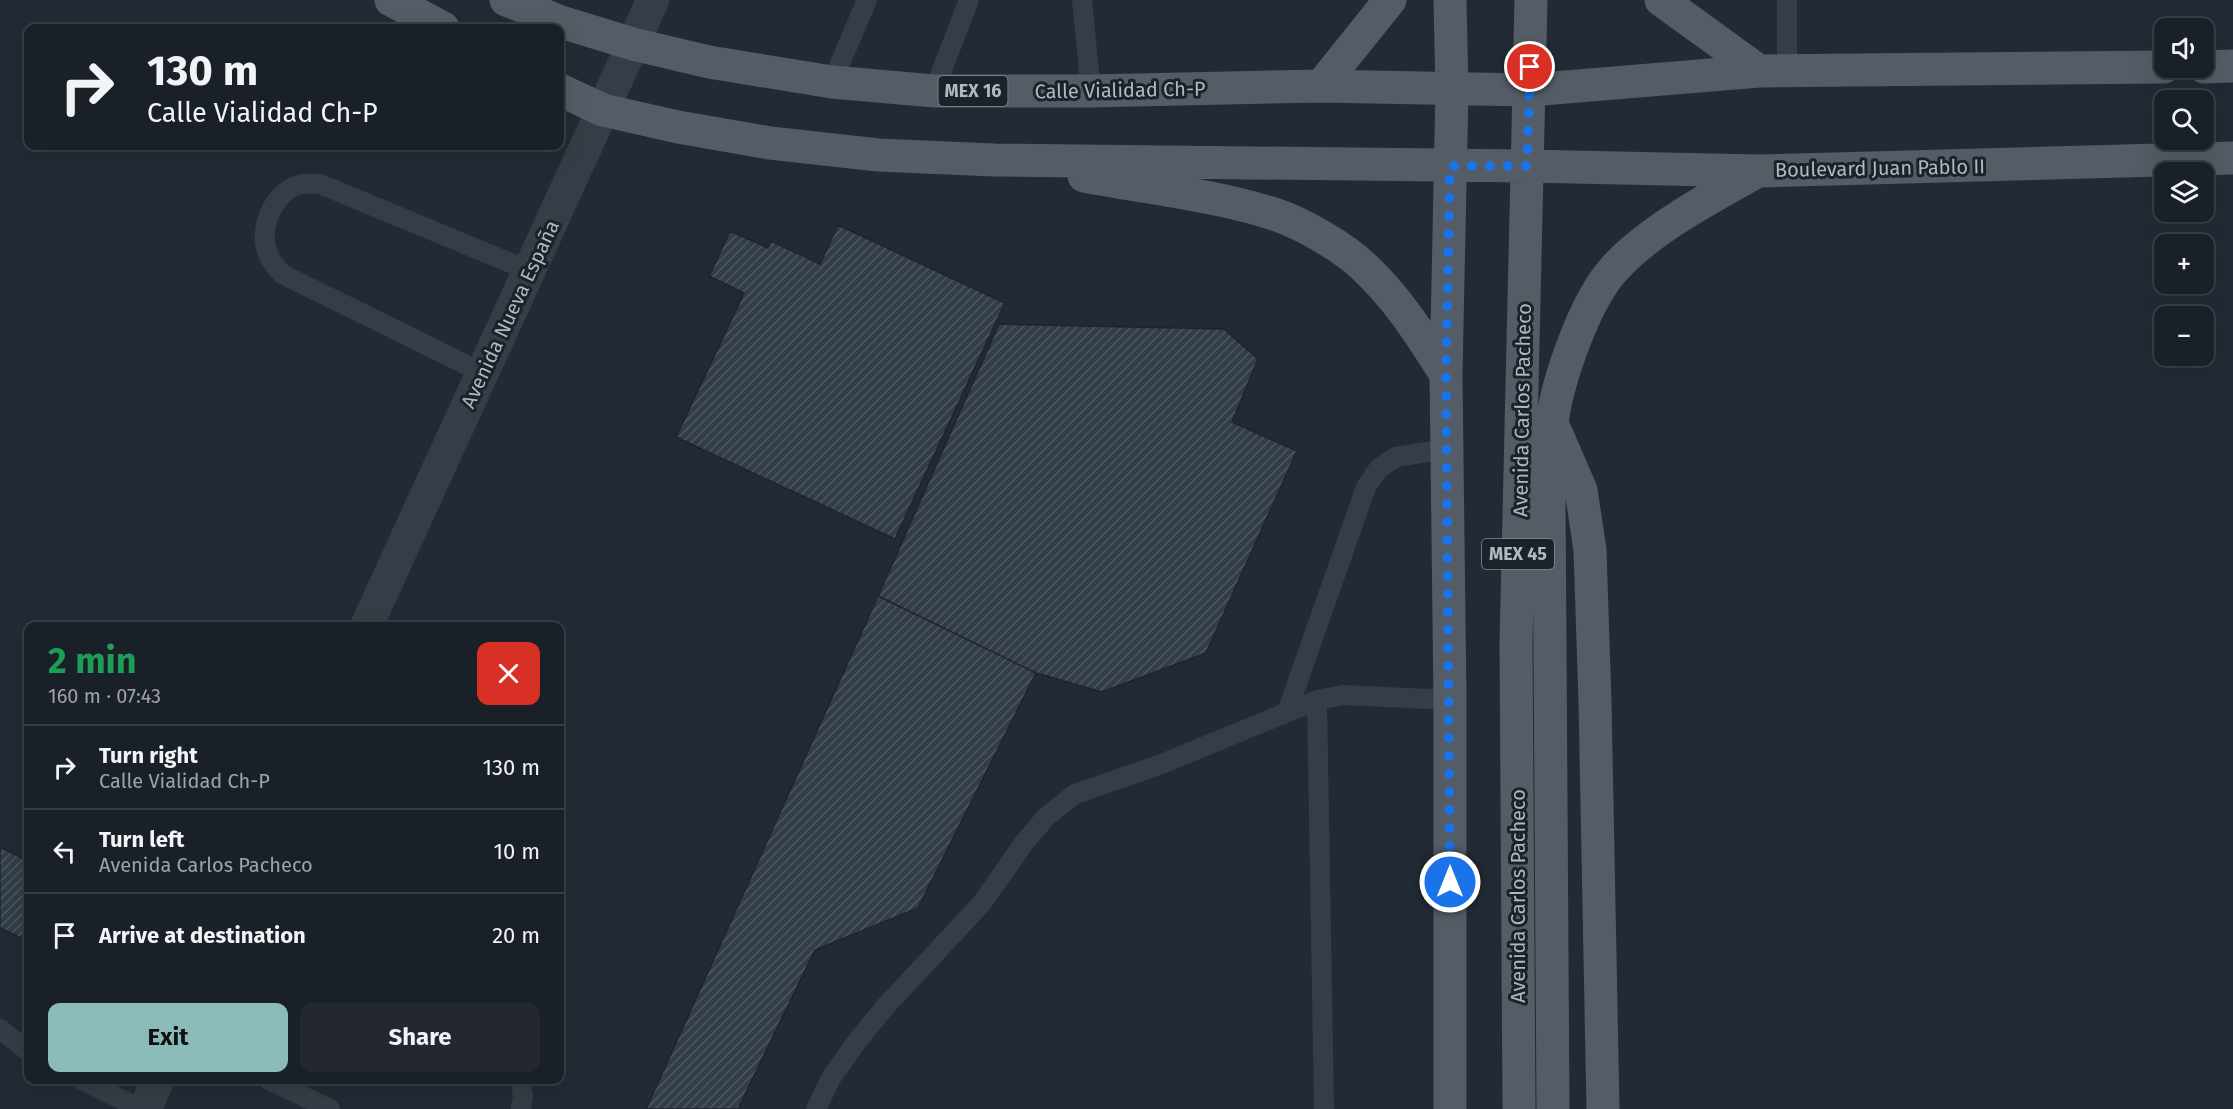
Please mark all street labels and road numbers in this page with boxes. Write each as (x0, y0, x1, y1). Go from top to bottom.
road number: MEX 16 (938, 76, 1008, 106)
street label: Calle Vialidad Ch-P (1034, 77, 1206, 103)
street label: Boulevard Juan Pablo II (1775, 154, 1985, 182)
street label: Avenida Nueva España (456, 216, 564, 412)
street label: Avenida Carlos Pacheco (1508, 303, 1536, 517)
road number: MEX 45 (1482, 539, 1554, 569)
street label: Avenida Carlos Pacheco (1506, 789, 1530, 1003)

